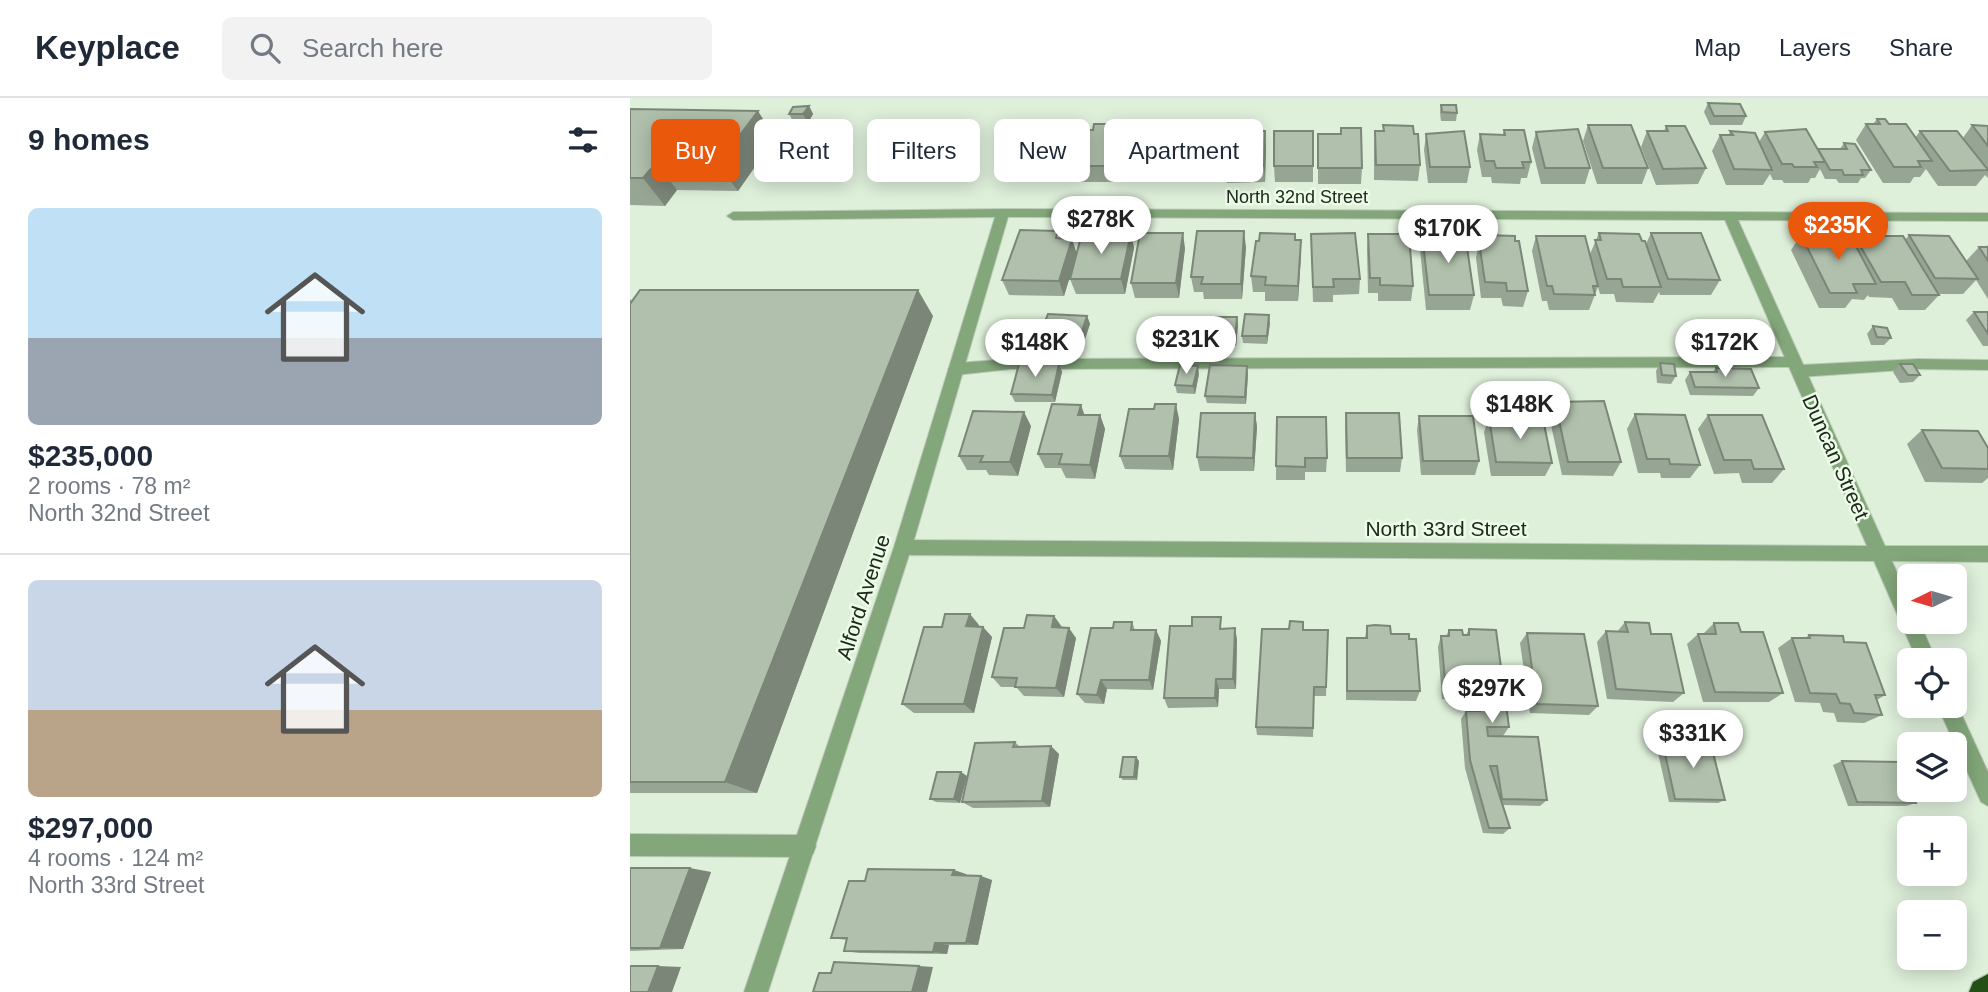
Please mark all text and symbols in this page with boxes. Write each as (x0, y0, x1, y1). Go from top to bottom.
search box (222, 17, 712, 80)
text: Keyplace (35, 29, 180, 66)
icon: search (246, 29, 284, 67)
text: Search here (302, 33, 444, 63)
text: Map (1694, 34, 1741, 61)
text: Layers (1779, 34, 1851, 61)
text: Share (1889, 34, 1953, 61)
chip: Buy (651, 119, 740, 182)
chip: Rent (754, 119, 853, 182)
chip: Filters (867, 119, 980, 182)
chip: New (994, 119, 1090, 182)
chip: Apartment (1104, 119, 1263, 182)
icon: filters (564, 121, 602, 159)
text: 9 homes (28, 123, 150, 156)
street label: North 32nd Street (1226, 187, 1368, 207)
pin: $278K (1052, 197, 1150, 256)
pin: $235K (1789, 202, 1887, 262)
text: $278K (1067, 206, 1135, 232)
pin: $170K (1399, 206, 1497, 265)
text: $235K (1804, 212, 1872, 238)
text: $170K (1414, 215, 1482, 241)
icon: home (252, 254, 378, 380)
pin: $231K (1137, 316, 1235, 376)
pin: $148K (986, 320, 1084, 379)
pin: $172K (1676, 320, 1774, 379)
text: $231K (1152, 326, 1220, 352)
text: $148K (1001, 329, 1069, 355)
text: $172K (1691, 329, 1759, 355)
pin: $148K (1471, 382, 1569, 441)
text: $148K (1486, 391, 1554, 417)
street label: Duncan Street (1798, 391, 1874, 523)
text: $235,000 (28, 439, 153, 472)
text: 2 rooms · 78 m² (28, 473, 190, 499)
text: North 32nd Street (28, 500, 210, 526)
street label: North 33rd Street (1365, 517, 1527, 540)
street label: Alford Avenue (832, 531, 894, 663)
north arrow (1897, 564, 1967, 634)
map controls (1897, 564, 1967, 970)
icon: home (252, 626, 378, 752)
button: locate (1897, 648, 1967, 718)
pin: $297K (1443, 666, 1541, 725)
text: $297K (1458, 675, 1526, 701)
pin: $331K (1644, 710, 1742, 770)
text: $331K (1659, 720, 1727, 746)
button: layers (1897, 732, 1967, 802)
text: $297,000 (28, 811, 153, 844)
button: + (1897, 816, 1967, 886)
text: 4 rooms · 124 m² (28, 845, 203, 871)
text: North 33rd Street (28, 872, 204, 898)
button: − (1897, 900, 1967, 970)

